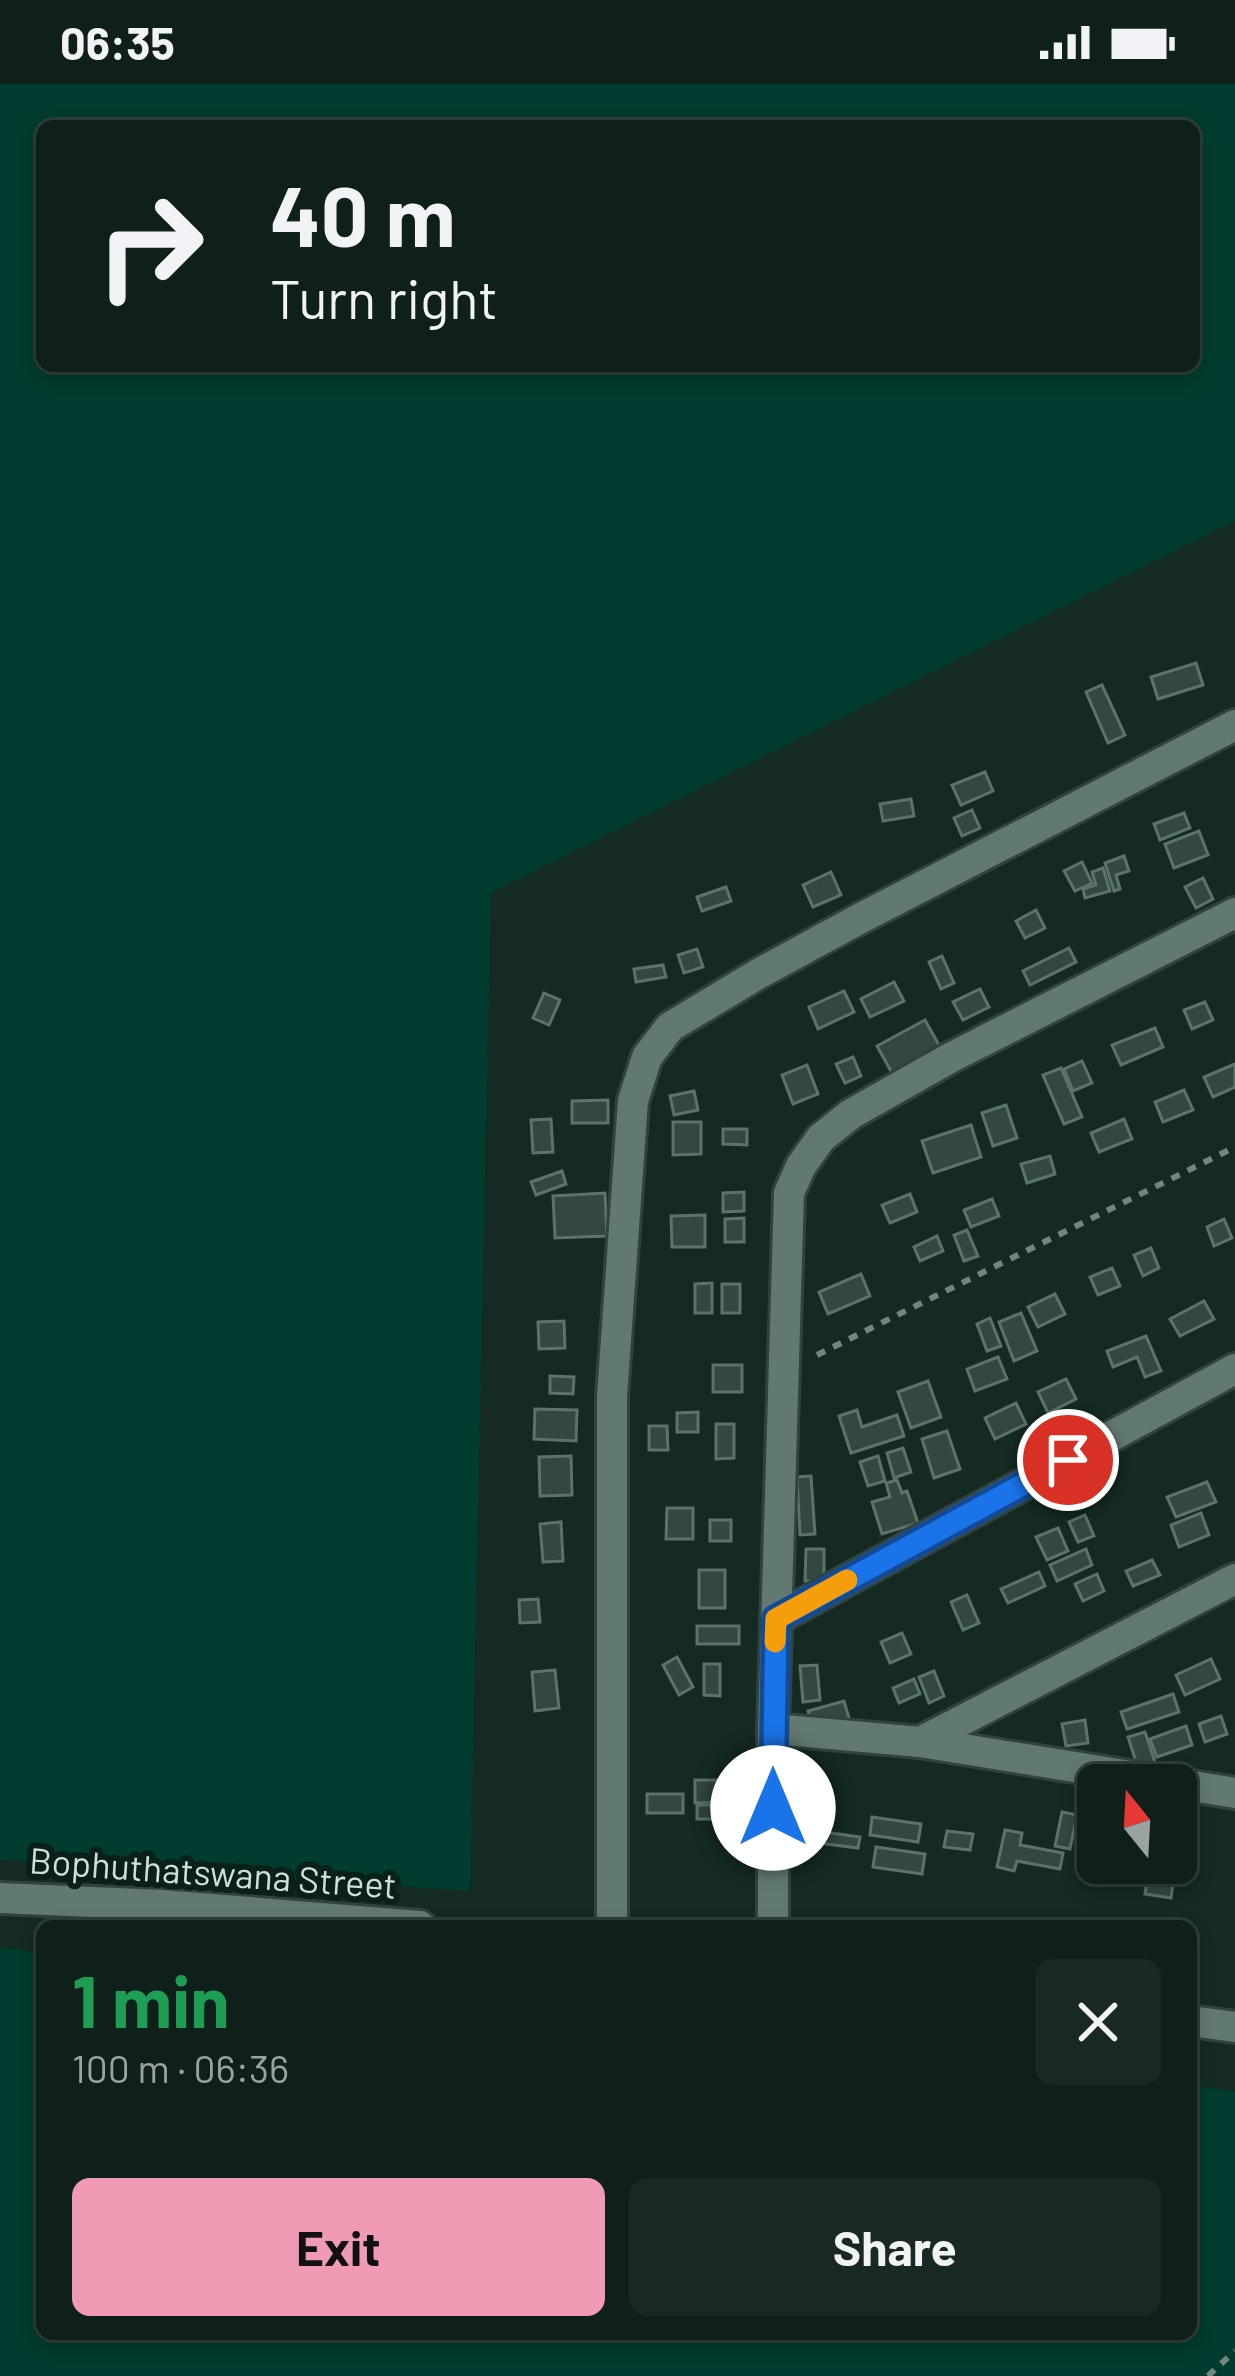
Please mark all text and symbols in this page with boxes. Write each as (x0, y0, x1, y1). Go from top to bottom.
text: 06:35 (60, 15, 175, 69)
text: 40 m (270, 163, 456, 264)
icon: right (72, 168, 228, 324)
text: Turn right (270, 265, 498, 330)
pin (1017, 1409, 1119, 1511)
icon: arrive (1035, 1427, 1101, 1493)
position arrow (710, 1745, 836, 1871)
north arrow (1077, 1764, 1197, 1884)
map controls (1077, 1764, 1197, 1884)
street label: Bophuthatswana Street (28, 1837, 398, 1906)
text: 1 min (72, 1956, 230, 2042)
button: close (1035, 1959, 1161, 2085)
text: 100 m · 06:36 (72, 2044, 289, 2091)
button: Exit (72, 2178, 605, 2316)
button: Share (629, 2178, 1161, 2316)

